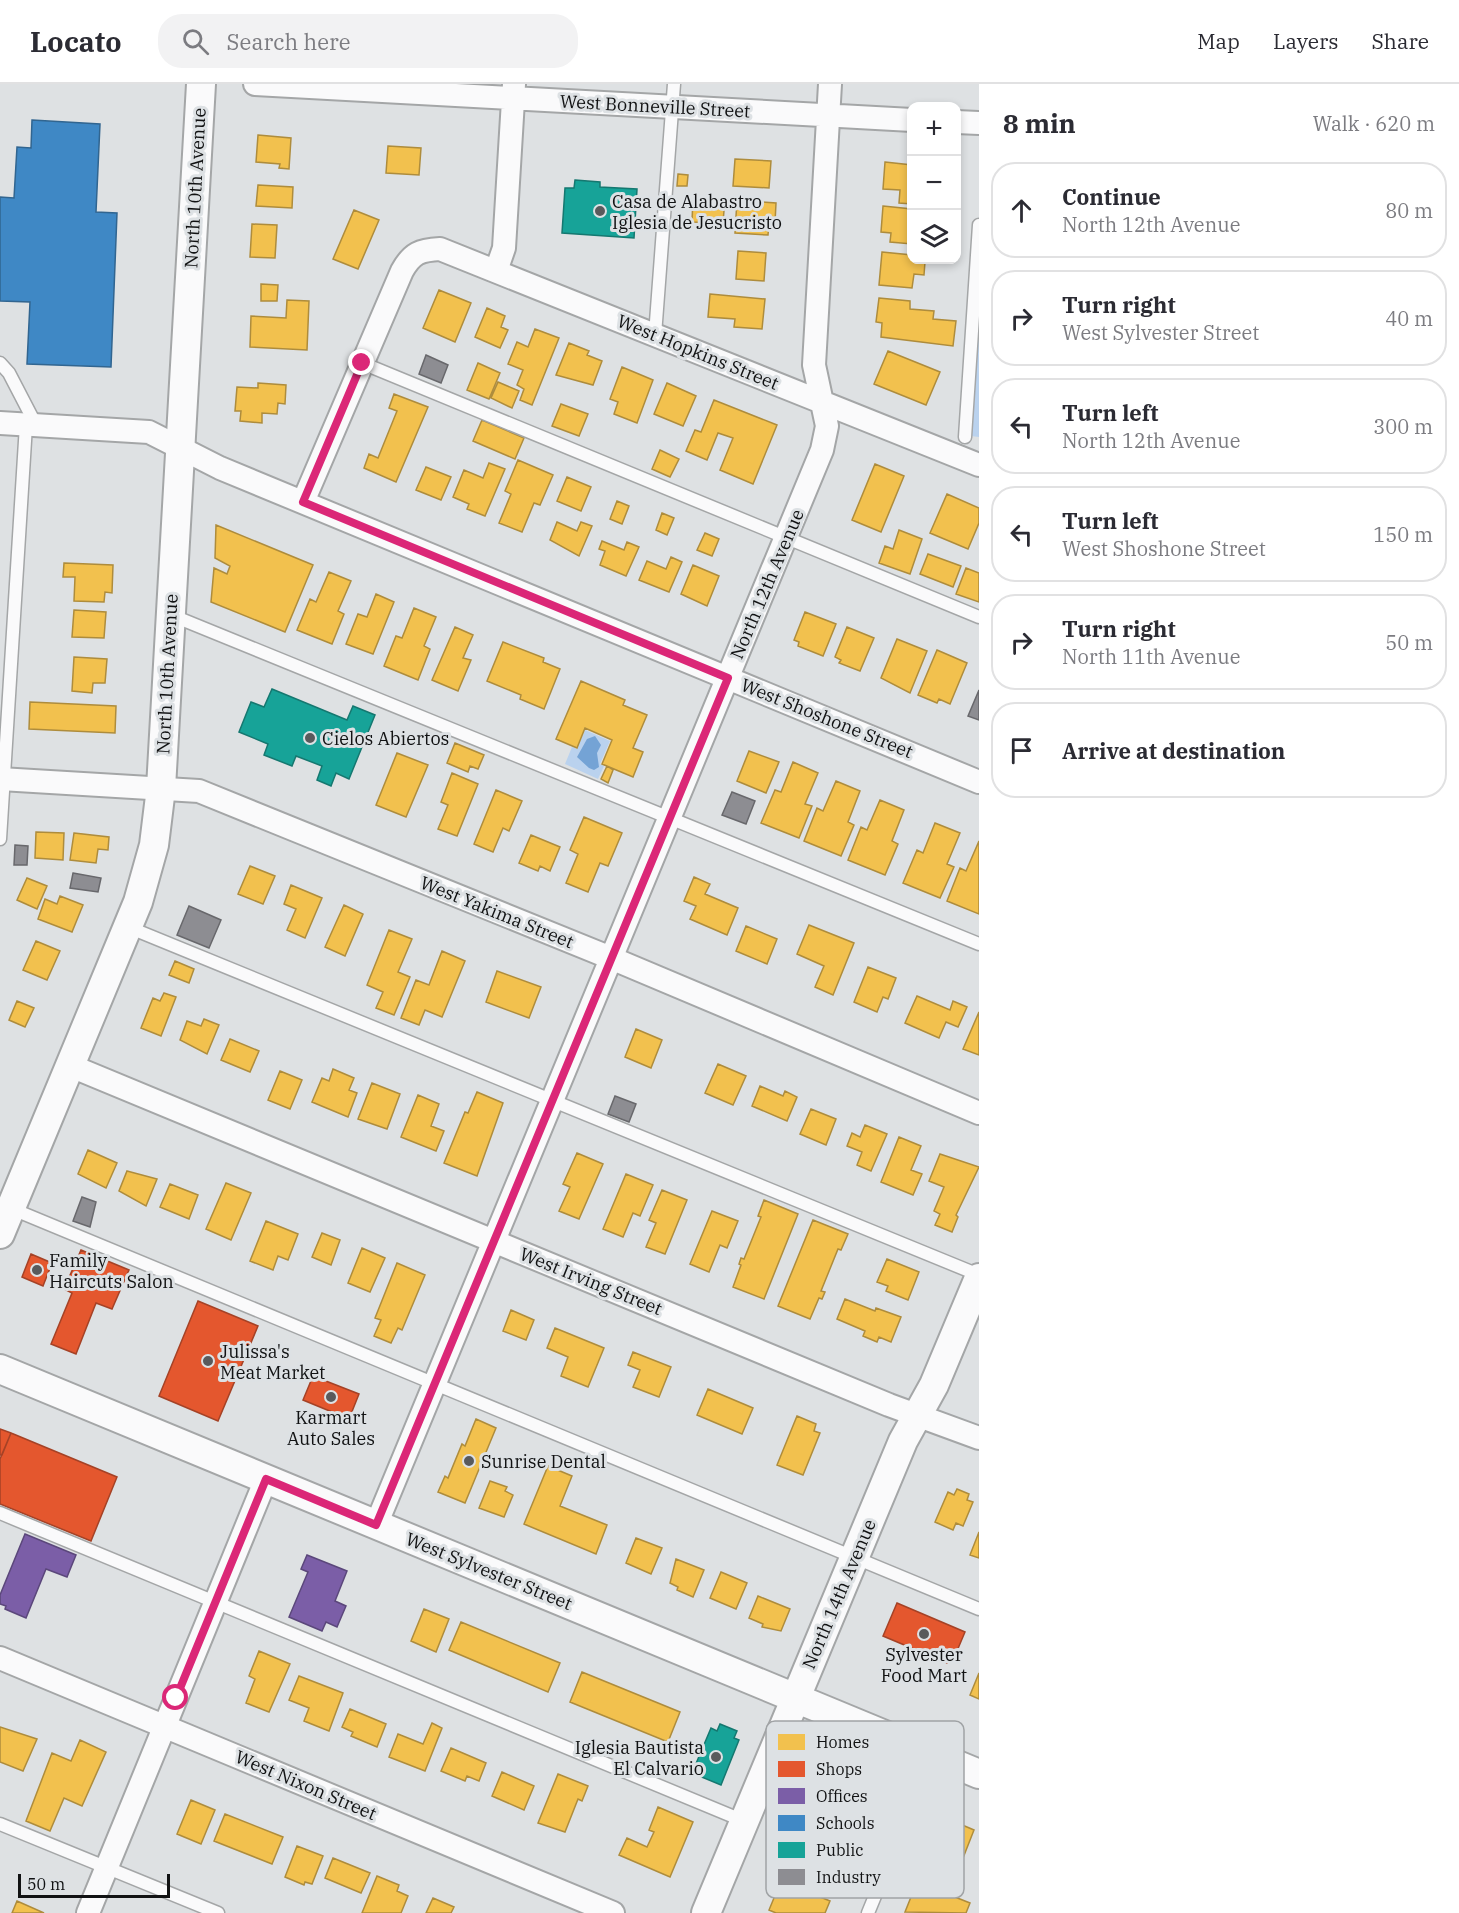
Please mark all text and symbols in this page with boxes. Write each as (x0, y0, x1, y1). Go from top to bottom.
search box (158, 14, 578, 68)
text: Locato (30, 23, 122, 60)
icon: search (179, 25, 212, 58)
text: Search here (227, 27, 351, 56)
text: Map (1197, 27, 1240, 55)
text: Layers (1273, 27, 1339, 55)
text: Share (1372, 27, 1429, 55)
street label: West Bonneville Street (559, 90, 751, 122)
map controls (907, 102, 961, 264)
button: + (907, 102, 961, 156)
text: 8 min (1003, 106, 1076, 140)
street label: North 10th Avenue (179, 107, 211, 269)
text: Walk · 620 m (1313, 110, 1435, 137)
button: − (907, 156, 961, 210)
text: Continue (1062, 182, 1161, 211)
place label: Casa de Alabastro Iglesia de Jesucristo (612, 190, 782, 234)
icon: ahead (1005, 194, 1038, 227)
text: 80 m (1385, 197, 1433, 224)
marker: Casa de Alabastro Iglesia de Jesucristo (593, 204, 607, 218)
button: layers (907, 210, 961, 264)
text: North 12th Avenue (1062, 211, 1240, 238)
text: Turn right (1062, 290, 1176, 319)
icon: right (1005, 302, 1038, 335)
text: 40 m (1385, 305, 1433, 332)
street label: West Hopkins Street (614, 309, 782, 395)
text: West Sylvester Street (1062, 319, 1259, 346)
route end (348, 349, 374, 375)
text: Turn left (1062, 398, 1158, 427)
icon: left (1005, 410, 1038, 443)
text: 300 m (1373, 413, 1433, 440)
text: North 12th Avenue (1062, 427, 1240, 454)
street label: North 12th Avenue (725, 506, 809, 662)
text: Turn left (1062, 506, 1158, 535)
icon: left (1005, 518, 1038, 551)
text: 150 m (1373, 521, 1433, 548)
text: West Shoshone Street (1062, 535, 1266, 562)
street label: North 10th Avenue (151, 593, 183, 755)
text: Turn right (1062, 614, 1176, 643)
icon: right (1005, 626, 1038, 659)
text: 50 m (1385, 629, 1433, 656)
text: North 11th Avenue (1062, 643, 1240, 670)
street label: West Shoshone Street (738, 673, 916, 763)
place label: Cielos Abiertos (322, 727, 449, 750)
marker: Cielos Abiertos (303, 731, 317, 745)
icon: arrive (1005, 734, 1038, 767)
text: Arrive at destination (1062, 736, 1285, 765)
street label: West Yakima Street (417, 871, 577, 953)
street label: West Irving Street (516, 1242, 666, 1320)
place label: Family Haircuts Salon (49, 1249, 174, 1293)
marker: Family Haircuts Salon (30, 1263, 44, 1277)
place label: Julissa's Meat Market (220, 1340, 325, 1384)
marker: Julissa's Meat Market (201, 1354, 215, 1368)
marker: Karmart Auto Sales (324, 1390, 338, 1404)
place label: Karmart Auto Sales (287, 1406, 375, 1450)
place label: Sunrise Dental (481, 1450, 606, 1473)
marker: Sunrise Dental (462, 1454, 476, 1468)
street label: North 14th Avenue (797, 1516, 881, 1672)
street label: West Sylvester Street (402, 1527, 576, 1615)
marker: Sylvester Food Mart (917, 1627, 931, 1641)
place label: Sylvester Food Mart (881, 1643, 967, 1687)
route start (162, 1684, 188, 1710)
legend (766, 1721, 964, 1898)
text: Homes (816, 1732, 869, 1752)
place label: Iglesia Bautista El Calvario (575, 1736, 704, 1780)
street label: West Nixon Street (232, 1745, 380, 1825)
marker: Iglesia Bautista El Calvario (709, 1750, 723, 1764)
text: Shops (816, 1759, 862, 1779)
text: Offices (816, 1786, 868, 1806)
text: Schools (816, 1813, 874, 1833)
text: Public (816, 1840, 864, 1860)
text: Industry (816, 1867, 881, 1887)
scale bar (18, 1871, 170, 1898)
text: 50 m (27, 1874, 65, 1894)

